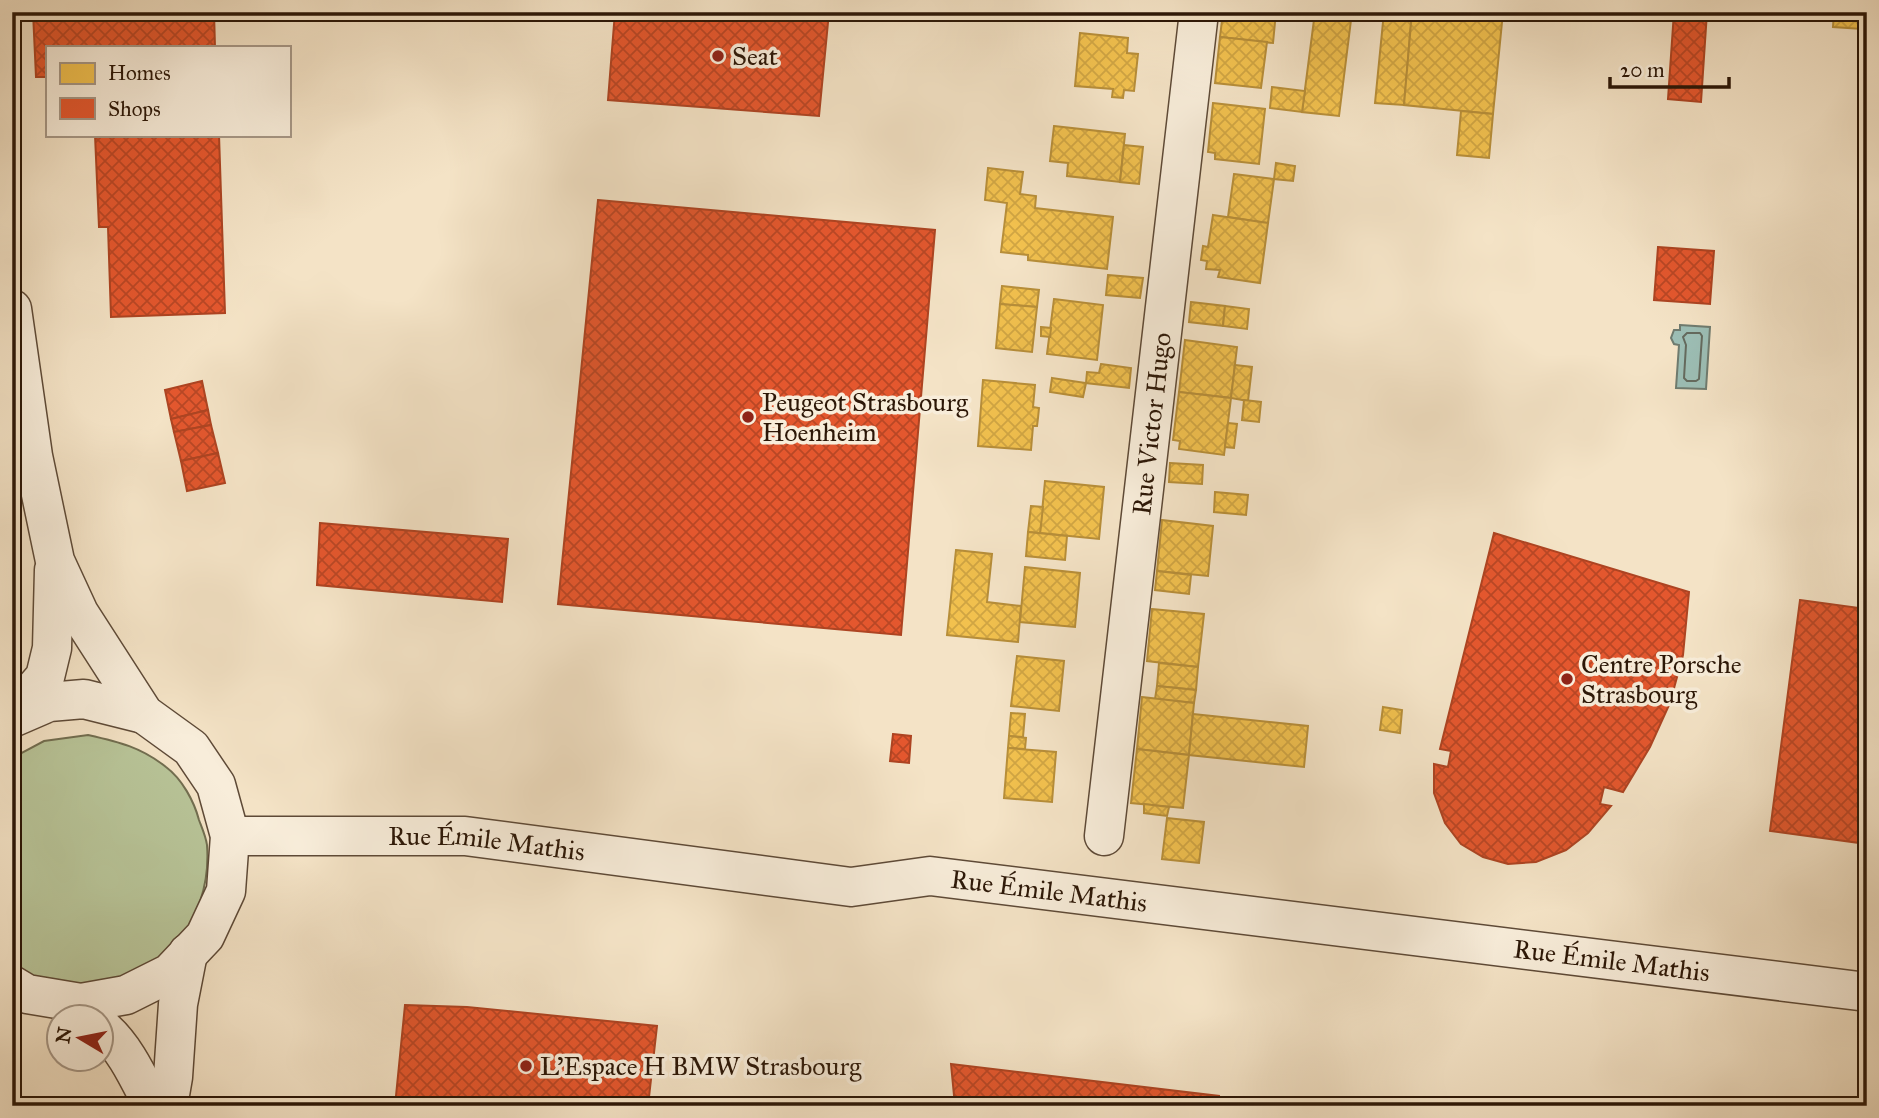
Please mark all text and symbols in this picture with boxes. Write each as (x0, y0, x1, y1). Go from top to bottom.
place label: Seat (732, 40, 778, 72)
legend (46, 46, 290, 136)
scale bar (1610, 46, 1728, 90)
marker: Seat (710, 48, 726, 64)
text: 20 m (1620, 57, 1665, 83)
text: Homes (108, 60, 171, 86)
text: Shops (108, 96, 161, 122)
street label: Rue Victor Hugo (1125, 331, 1178, 517)
place label: Peugeot Strasbourg Hoenheim (762, 386, 969, 448)
marker: Peugeot Strasbourg Hoenheim (740, 409, 756, 425)
place label: Centre Porsche Strasbourg (1581, 648, 1742, 710)
marker: Centre Porsche Strasbourg (1559, 671, 1575, 687)
street label: Rue Émile Mathis (388, 819, 587, 868)
street label: Rue Émile Mathis (949, 863, 1149, 919)
street label: Rue Émile Mathis (1512, 932, 1712, 988)
north arrow (46, 1002, 116, 1072)
text: N (51, 1025, 76, 1045)
place label: L'Espace H BMW Strasbourg (540, 1050, 862, 1082)
marker: L'Espace H BMW Strasbourg (518, 1058, 534, 1074)

